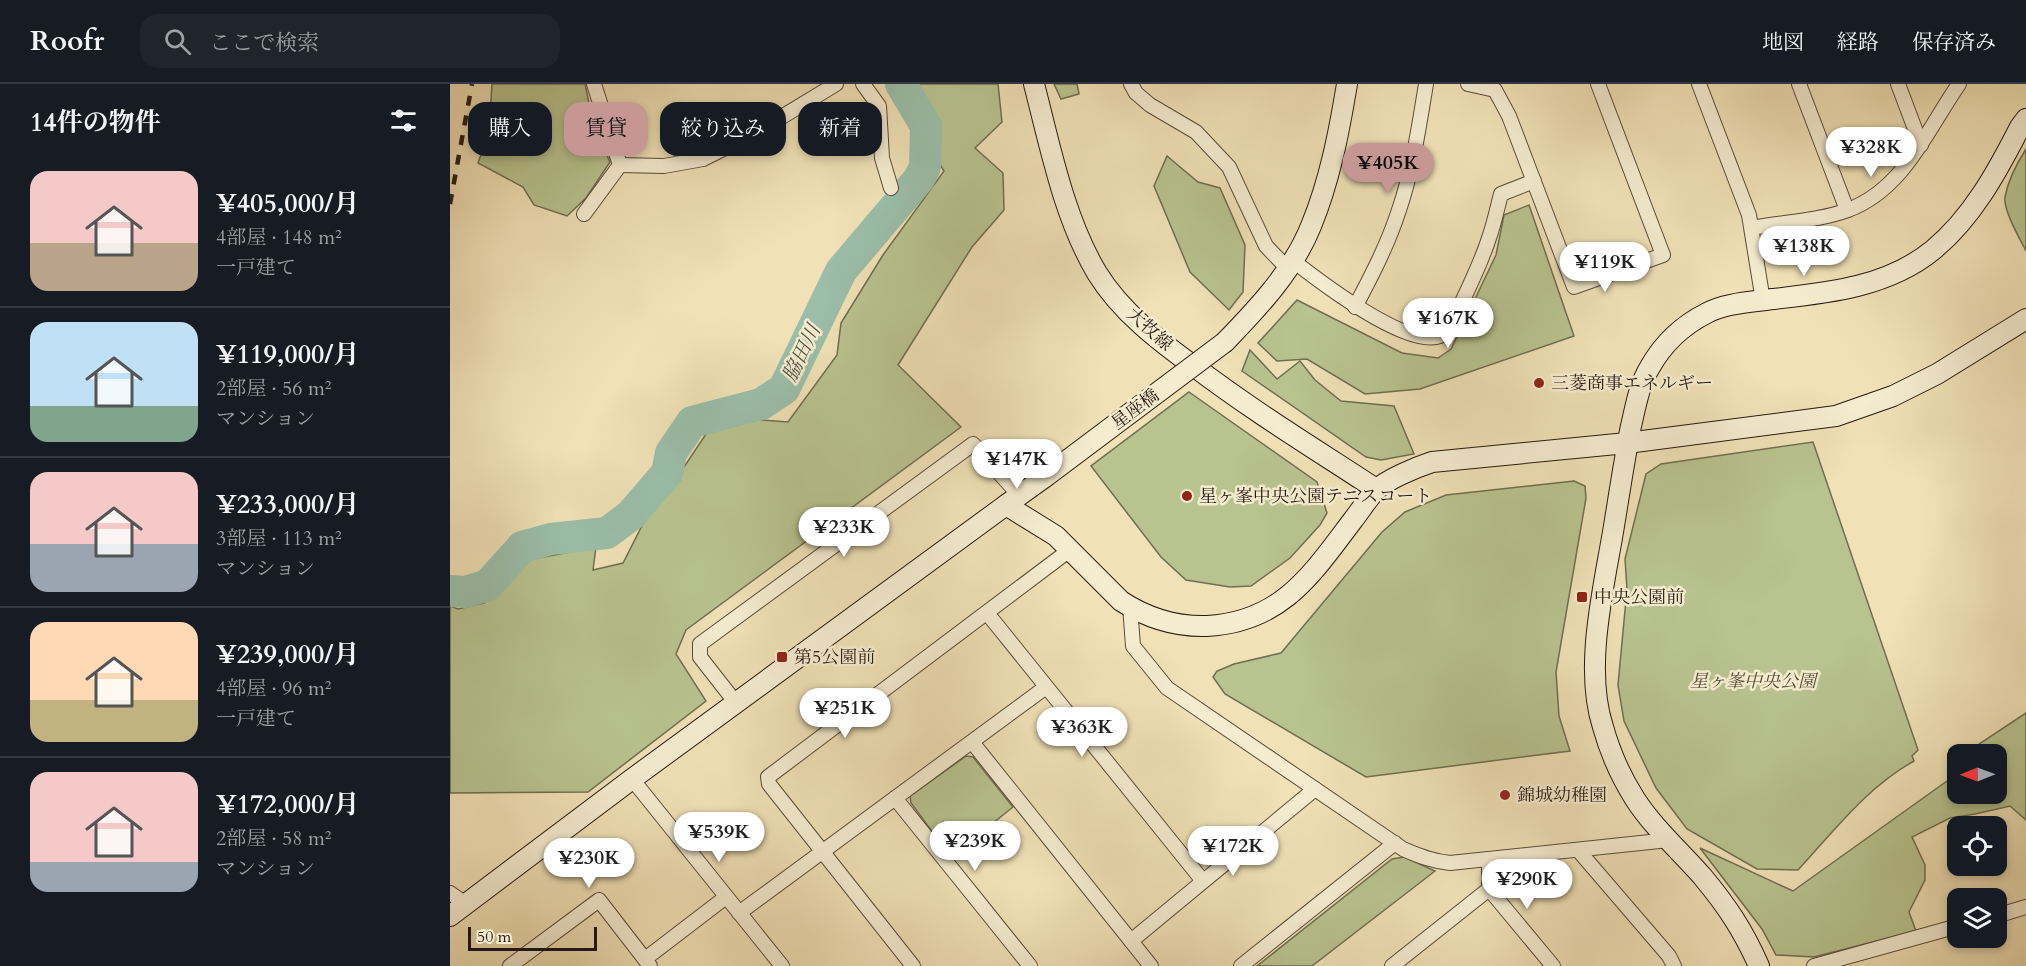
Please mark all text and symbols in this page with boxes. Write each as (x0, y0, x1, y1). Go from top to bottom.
search box (140, 14, 560, 68)
text: Roofr (30, 22, 104, 60)
icon: search (161, 25, 194, 58)
text: ここで検索 (209, 28, 319, 58)
text: 地図 (1762, 28, 1804, 57)
text: 経路 (1837, 28, 1879, 57)
text: 保存済み (1912, 28, 1996, 57)
chip: 購入 (468, 102, 552, 156)
chip: 賃貸 (564, 102, 648, 156)
chip: 絞り込み (660, 102, 786, 156)
chip: 新着 (798, 102, 882, 156)
icon: filters (387, 104, 420, 137)
text: 14件の物件 (30, 105, 161, 140)
pin: ¥328K (1829, 127, 1913, 178)
text: ¥328K (1840, 133, 1902, 160)
pin: ¥405K (1346, 143, 1430, 194)
text: ¥405K (1357, 149, 1419, 176)
text: ¥405,000/月 (216, 186, 359, 221)
icon: home (78, 195, 150, 267)
text: 4部屋 · 148 m² (216, 224, 342, 251)
pin: ¥138K (1762, 226, 1846, 277)
text: ¥138K (1773, 232, 1835, 259)
pin: ¥119K (1563, 242, 1647, 293)
text: ¥119K (1574, 248, 1636, 275)
text: 一戸建て (216, 254, 296, 281)
pin: ¥167K (1406, 298, 1490, 349)
street label: 大牧線 (1121, 302, 1178, 357)
text: ¥167K (1417, 304, 1479, 331)
water label: 脇田川 (776, 319, 828, 386)
text: ¥119,000/月 (216, 337, 359, 372)
icon: home (78, 346, 150, 418)
place label: 三菱商事エネルギー (1551, 371, 1713, 396)
text: 2部屋 · 56 m² (216, 375, 332, 402)
marker: 三菱商事エネルギー (1532, 376, 1546, 390)
street label: 星座橋 (1106, 383, 1164, 436)
text: マンション (216, 405, 315, 432)
pin: ¥147K (975, 439, 1059, 490)
text: ¥147K (986, 445, 1048, 472)
place label: 星ヶ峯中央公園テニスコート (1199, 484, 1432, 509)
text: ¥233,000/月 (216, 487, 359, 522)
marker: 星ヶ峯中央公園テニスコート (1180, 489, 1194, 503)
icon: home (78, 496, 150, 568)
pin: ¥233K (802, 507, 886, 558)
text: ¥233K (813, 513, 875, 540)
text: 3部屋 · 113 m² (216, 525, 342, 552)
text: マンション (216, 555, 315, 582)
place label: 中央公園前 (1594, 585, 1684, 610)
marker: 中央公園前 (1575, 590, 1589, 604)
text: ¥239,000/月 (216, 637, 359, 672)
place label: 第5公園前 (794, 645, 875, 670)
icon: home (78, 646, 150, 718)
marker: 第5公園前 (775, 650, 789, 664)
park label: 星ヶ峯中央公園 (1690, 669, 1819, 694)
text: 4部屋 · 96 m² (216, 675, 332, 702)
pin: ¥251K (803, 688, 887, 739)
text: ¥251K (814, 694, 876, 721)
text: 一戸建て (216, 705, 296, 732)
pin: ¥363K (1040, 707, 1124, 758)
text: ¥363K (1051, 713, 1113, 740)
north arrow (1947, 744, 2007, 804)
map controls (1947, 744, 2007, 948)
place label: 錦城幼稚園 (1517, 783, 1607, 808)
text: ¥172,000/月 (216, 787, 359, 822)
marker: 錦城幼稚園 (1498, 788, 1512, 802)
icon: home (78, 796, 150, 868)
pin: ¥539K (677, 812, 761, 863)
button: locate (1947, 816, 2007, 876)
text: ¥539K (688, 818, 750, 845)
pin: ¥239K (933, 821, 1017, 872)
text: 2部屋 · 58 m² (216, 825, 332, 852)
pin: ¥172K (1191, 826, 1275, 877)
text: ¥239K (944, 827, 1006, 854)
text: ¥172K (1202, 832, 1264, 859)
pin: ¥230K (547, 838, 631, 889)
text: ¥230K (558, 844, 620, 871)
text: マンション (216, 855, 315, 882)
pin: ¥290K (1485, 859, 1569, 910)
text: ¥290K (1496, 865, 1558, 892)
button: layers (1947, 888, 2007, 948)
scale bar (468, 924, 597, 952)
text: 50 m (477, 926, 511, 948)

